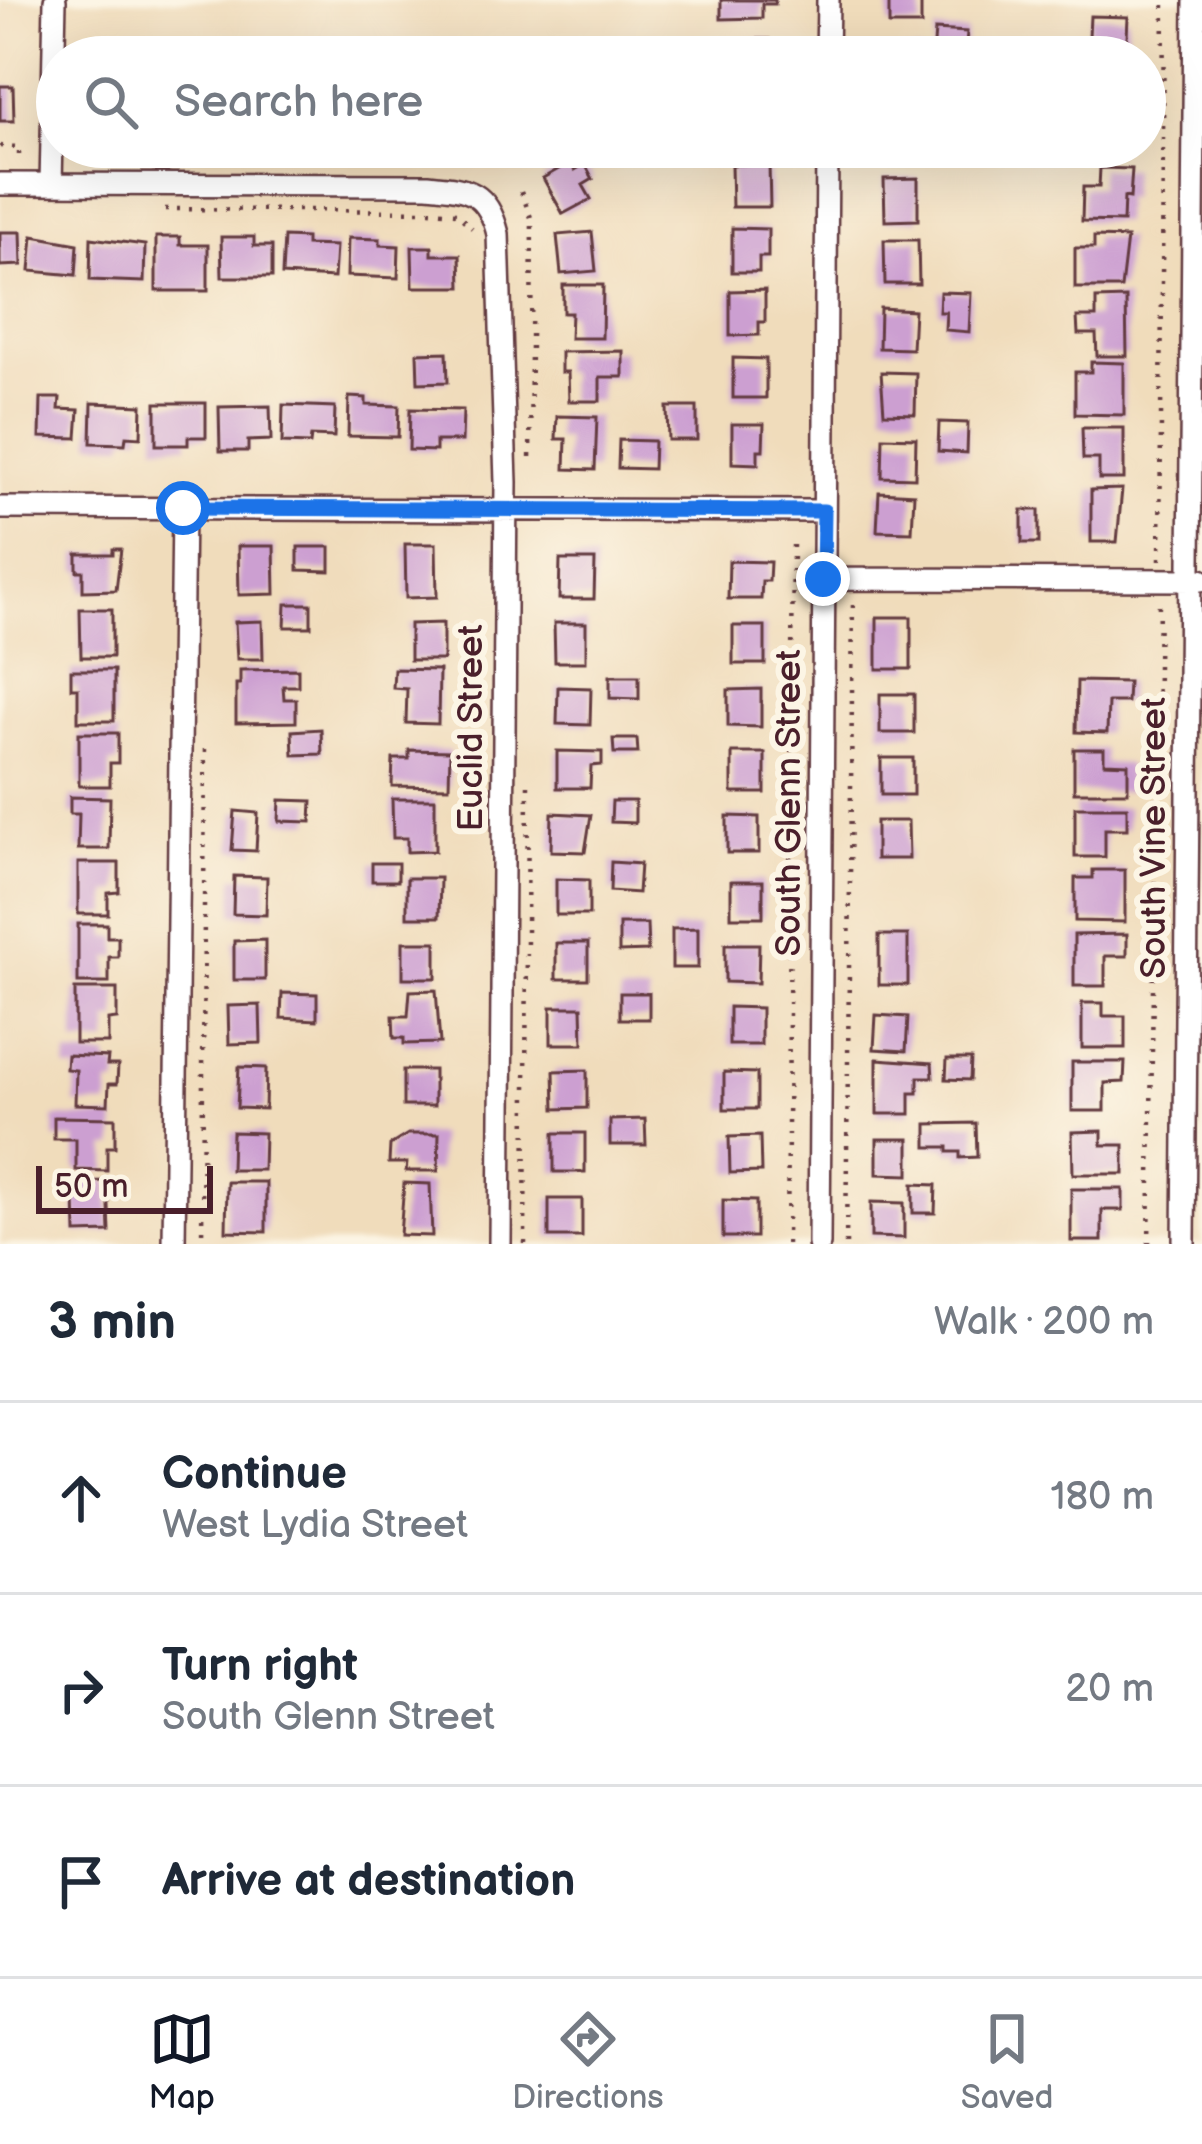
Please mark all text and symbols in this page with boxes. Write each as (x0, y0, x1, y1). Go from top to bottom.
search box (36, 36, 1166, 168)
icon: search (78, 69, 144, 135)
text: Search here (174, 75, 423, 130)
route start (156, 481, 210, 535)
route end (796, 552, 850, 606)
street label: Euclid Street (450, 625, 493, 831)
street label: South Glenn Street (768, 649, 811, 957)
street label: South Vine Street (1133, 697, 1176, 979)
scale bar (36, 1160, 213, 1213)
text: 50 m (54, 1167, 129, 1207)
text: 3 min (48, 1292, 176, 1353)
text: Walk · 200 m (934, 1299, 1154, 1346)
text: Continue (162, 1447, 347, 1502)
icon: ahead (48, 1465, 114, 1531)
text: 180 m (1050, 1474, 1154, 1521)
text: West Lydia Street (162, 1502, 468, 1549)
text: Turn right (162, 1639, 358, 1694)
icon: right (48, 1657, 114, 1723)
text: 20 m (1065, 1666, 1154, 1713)
text: South Glenn Street (162, 1694, 495, 1741)
icon: arrive (48, 1849, 114, 1915)
text: Arrive at destination (162, 1854, 575, 1909)
tab: Map (149, 2006, 215, 2118)
tab: Directions (512, 2006, 664, 2118)
tab: Saved (961, 2006, 1053, 2118)

